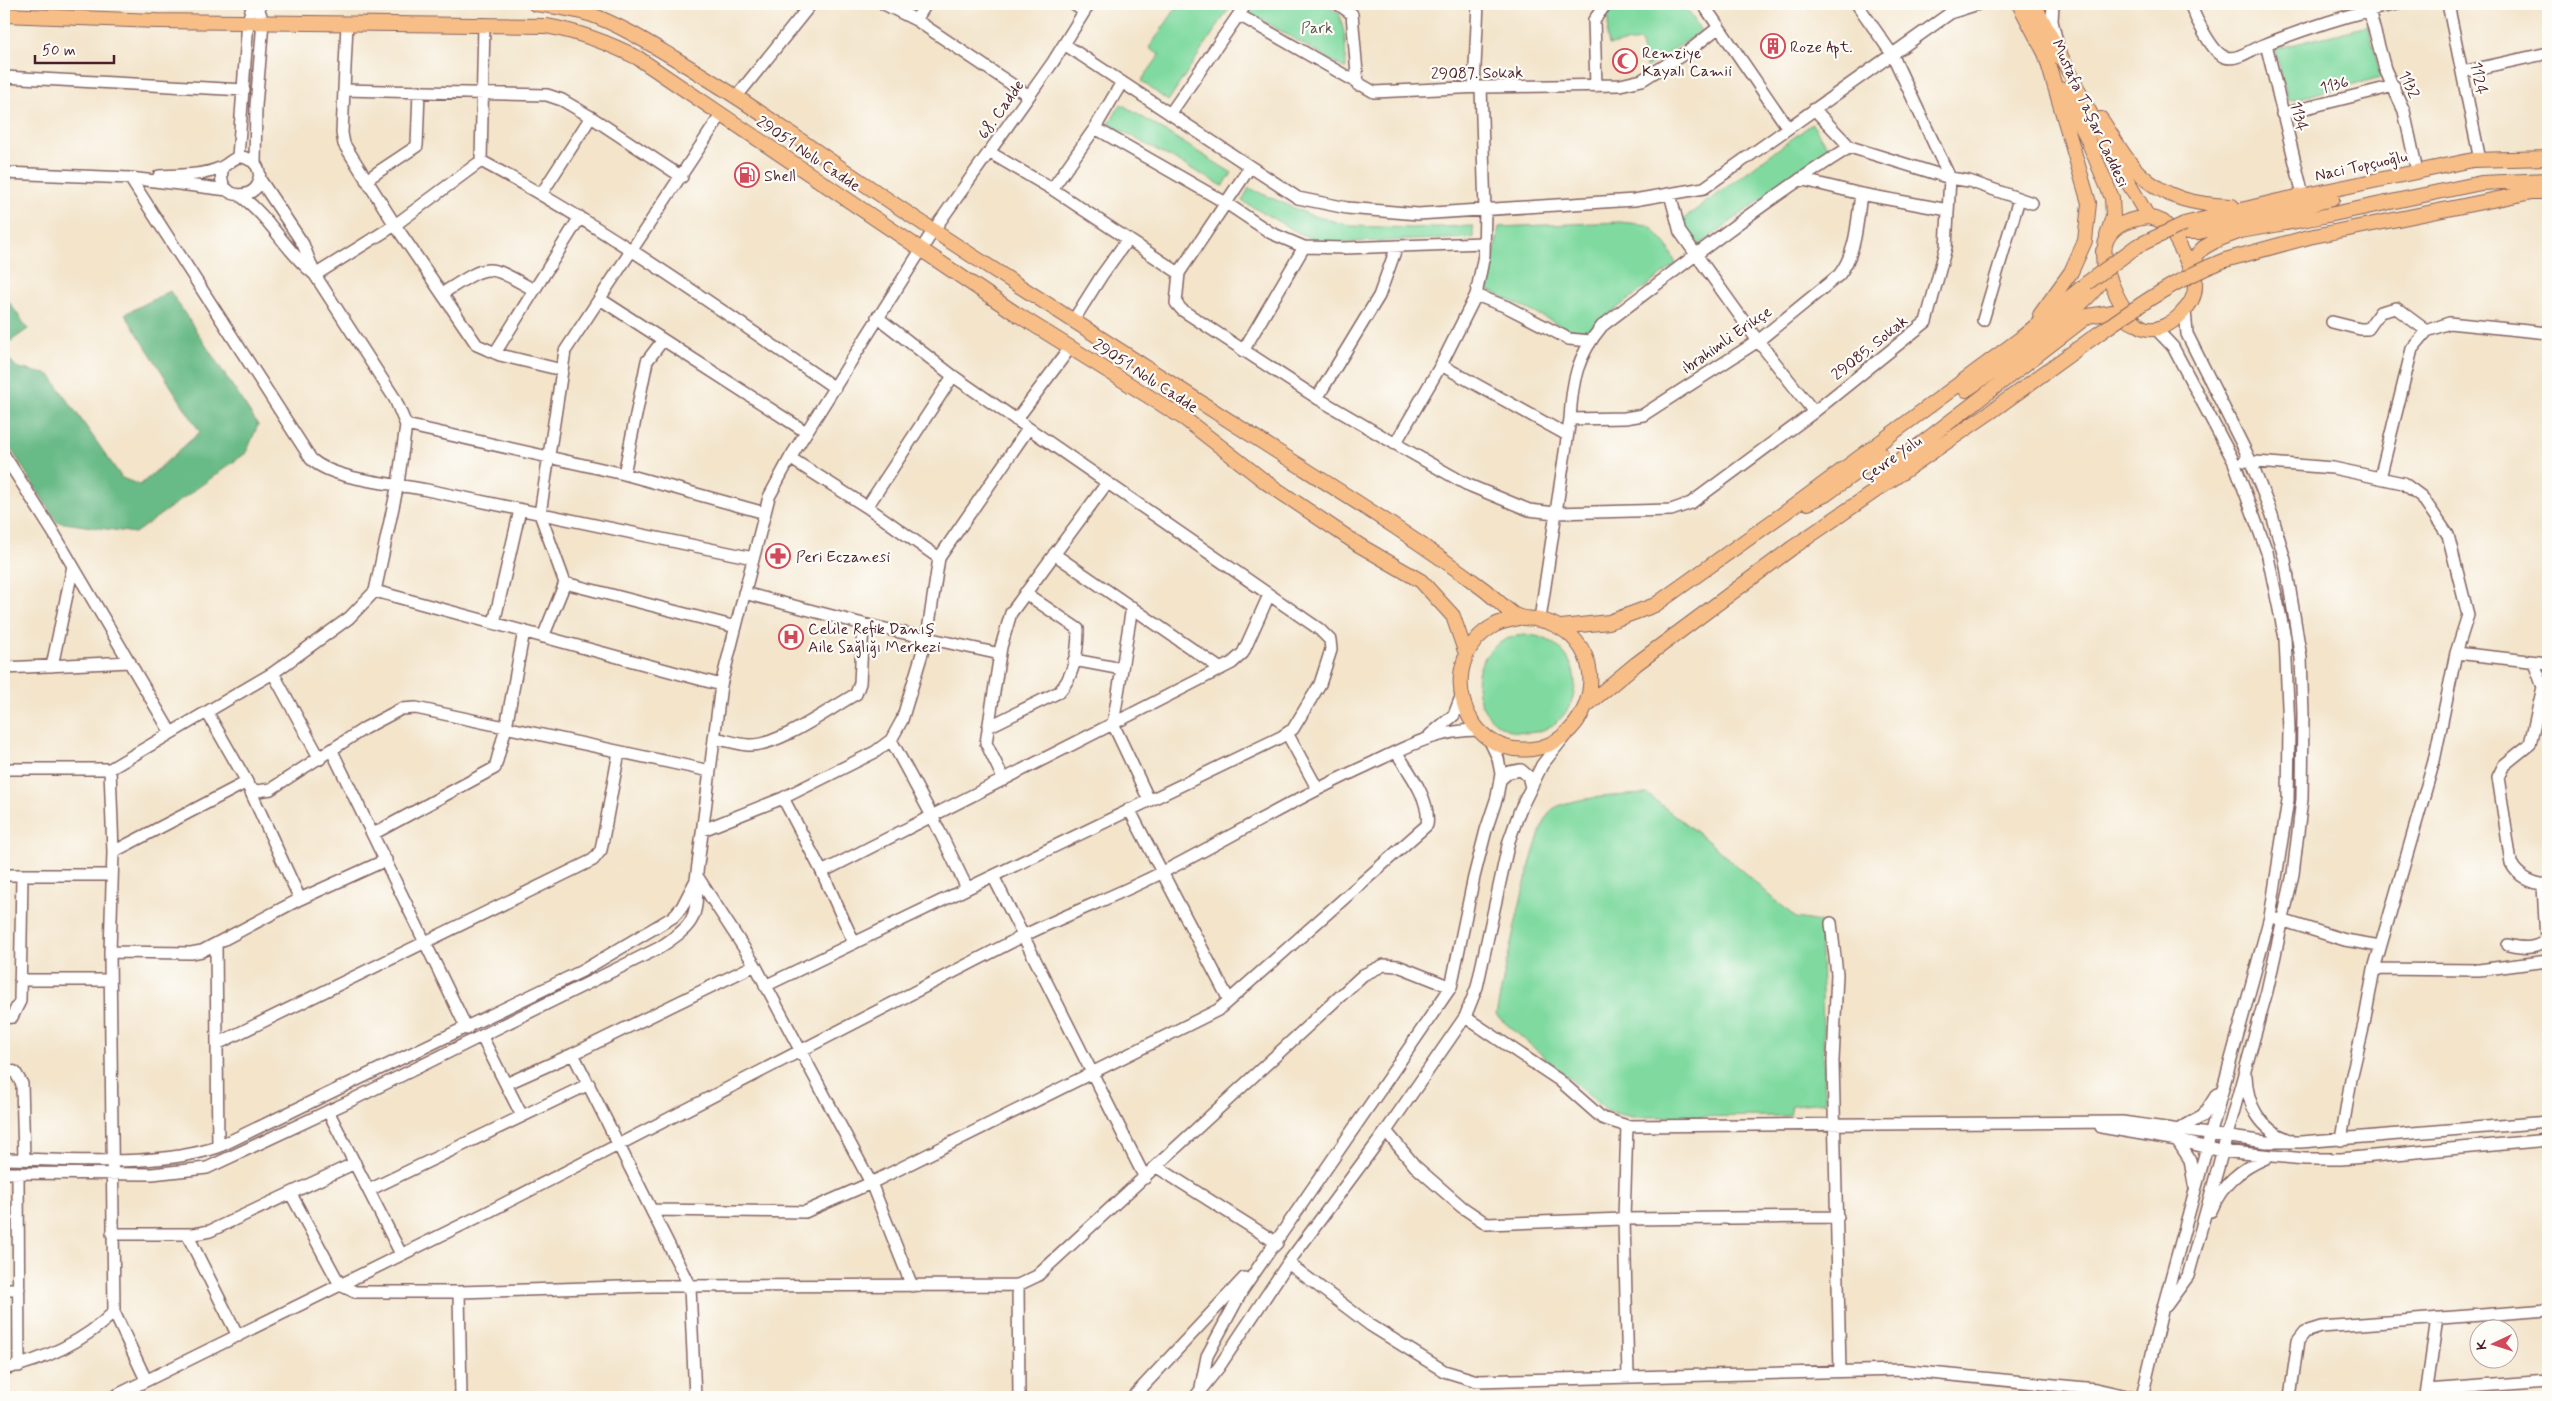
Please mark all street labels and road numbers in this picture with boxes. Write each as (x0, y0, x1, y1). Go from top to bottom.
street label: Mustafa Taşar Caddesi (2046, 36, 2133, 191)
street label: 1124 (2465, 60, 2492, 96)
street label: 29087. Sokak (1431, 62, 1523, 85)
street label: 1132 (2393, 67, 2424, 102)
street label: 1136 (2318, 72, 2351, 99)
street label: 68. Cadde (973, 76, 1029, 144)
street label: 1134 (2285, 99, 2312, 133)
street label: 29051 Nolu Cadde (752, 112, 865, 197)
street label: Naci Topçuoğlu (2313, 146, 2410, 187)
street label: ibrahimli Erikçe (1678, 301, 1776, 379)
street label: 29085. Sokak (1827, 311, 1913, 385)
street label: 29051 Nolu Cadde (1088, 334, 1202, 418)
street label: Çevre Yolu (1857, 431, 1926, 488)

